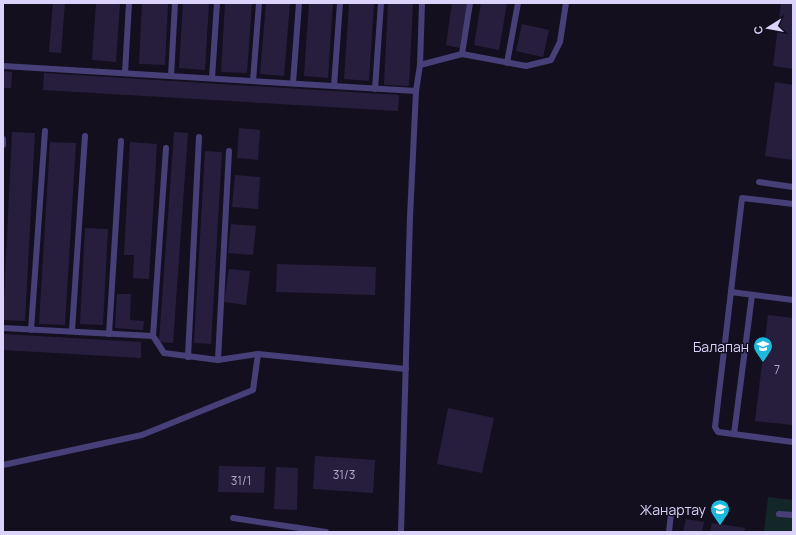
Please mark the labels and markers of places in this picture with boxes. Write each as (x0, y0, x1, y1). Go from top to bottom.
school or university icon: Балапан (752, 335, 774, 363)
place label: Балапан (693, 337, 749, 356)
school or university icon: Жанартау (709, 498, 731, 526)
place label: Жанартау (640, 500, 707, 519)

